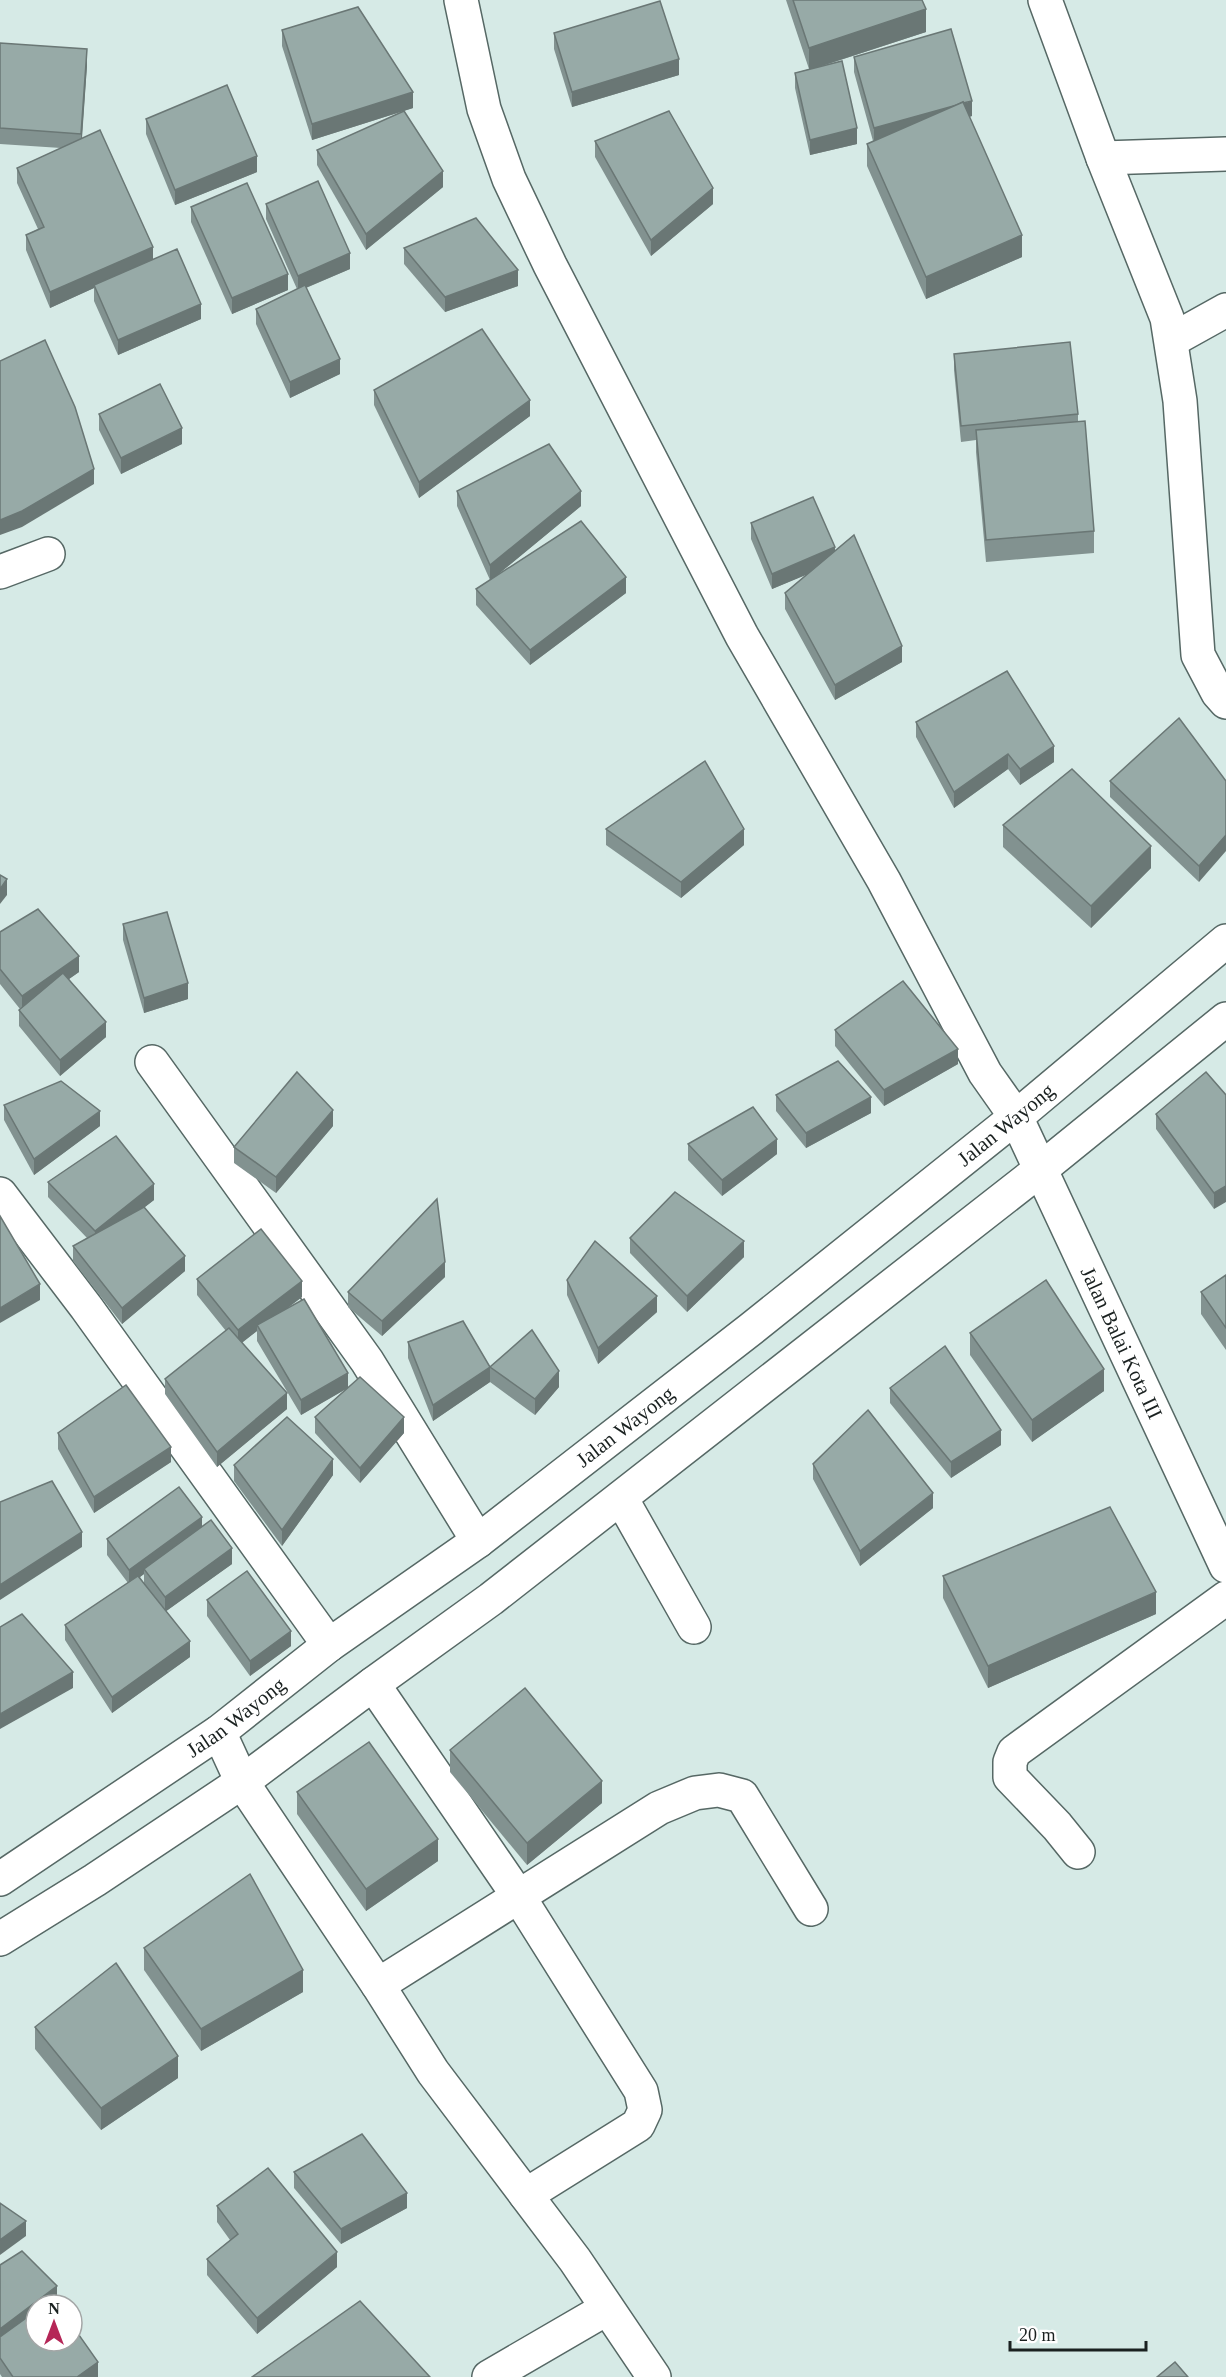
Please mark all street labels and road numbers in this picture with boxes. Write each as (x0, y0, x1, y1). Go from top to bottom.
street label: Jalan Wayong (953, 1078, 1059, 1171)
street label: Jalan Balai Kota III (1076, 1263, 1167, 1423)
street label: Jalan Wayong (571, 1381, 679, 1472)
street label: Jalan Wayong (182, 1672, 290, 1762)

